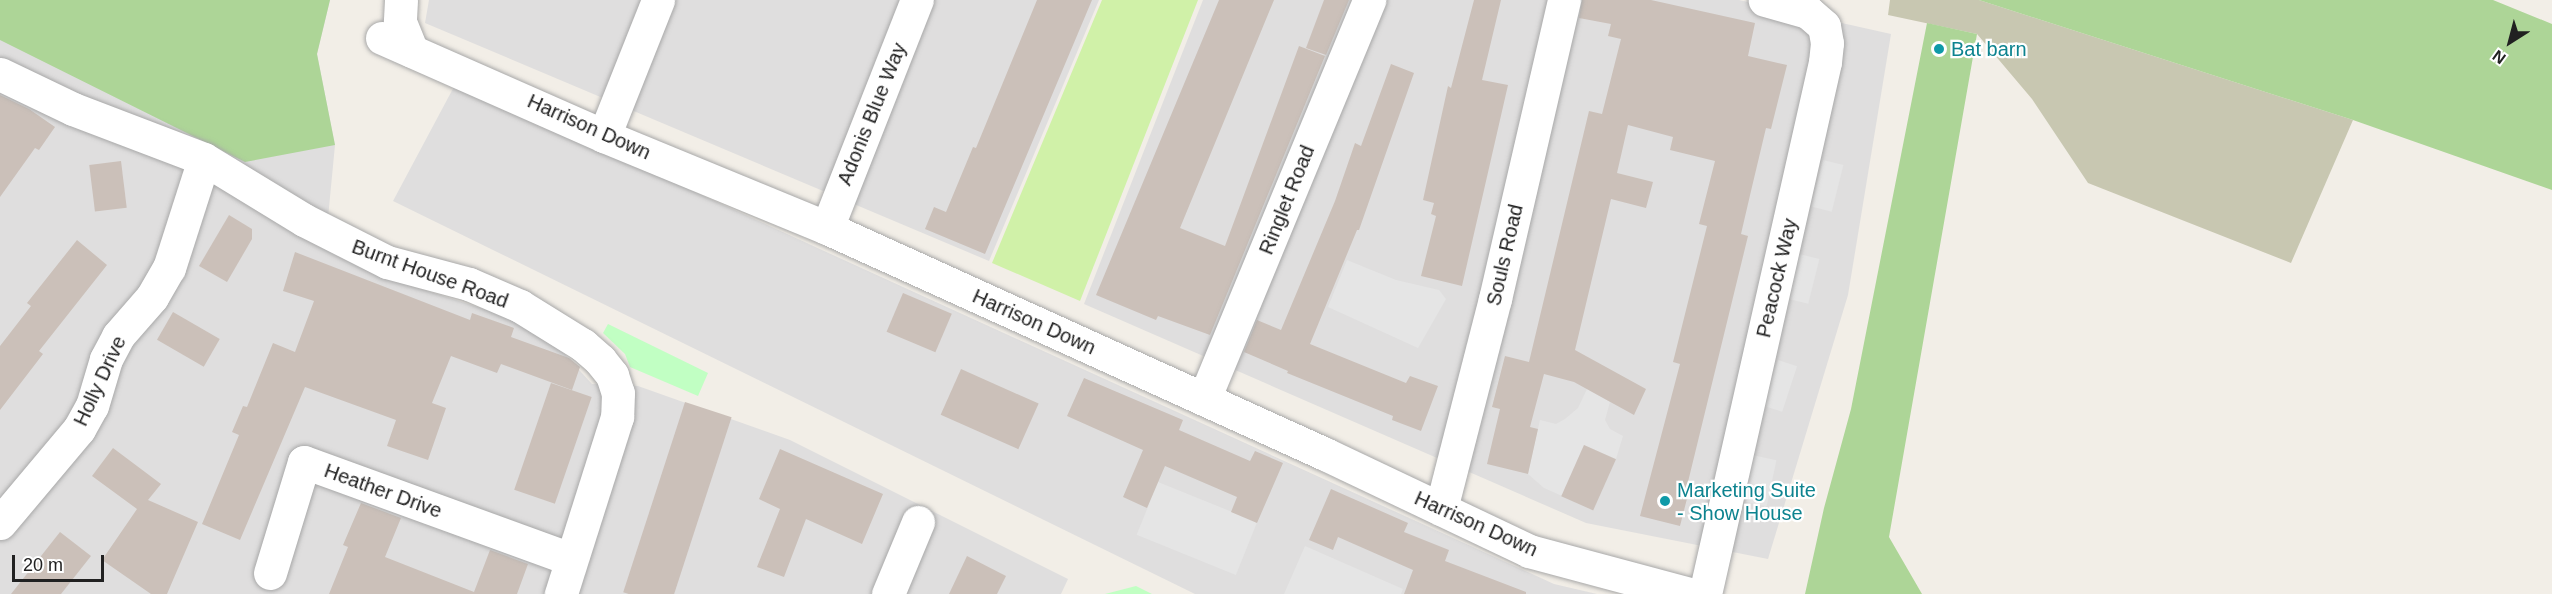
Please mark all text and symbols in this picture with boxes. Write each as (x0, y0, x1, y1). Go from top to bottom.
north arrow (2480, 12, 2540, 72)
place label: Bat barn (1951, 37, 2027, 61)
street label: Adonis Blue Way (832, 39, 912, 189)
marker: Bat barn (1932, 42, 1946, 56)
text: N (2489, 47, 2509, 67)
street label: Harrison Down (524, 89, 654, 165)
street label: Ringlet Road (1254, 142, 1320, 258)
street label: Souls Road (1482, 202, 1528, 308)
street label: Peacock Way (1752, 216, 1802, 340)
street label: Burnt House Road (349, 235, 511, 313)
street label: Harrison Down (969, 284, 1099, 360)
street label: Holly Drive (69, 332, 131, 430)
street label: Heather Drive (321, 459, 445, 523)
place label: Marketing Suite - Show House (1677, 478, 1816, 525)
street label: Harrison Down (1411, 486, 1541, 562)
marker: Marketing Suite - Show House (1658, 494, 1672, 508)
scale bar (15, 543, 106, 581)
text: 20 m (23, 555, 63, 575)

